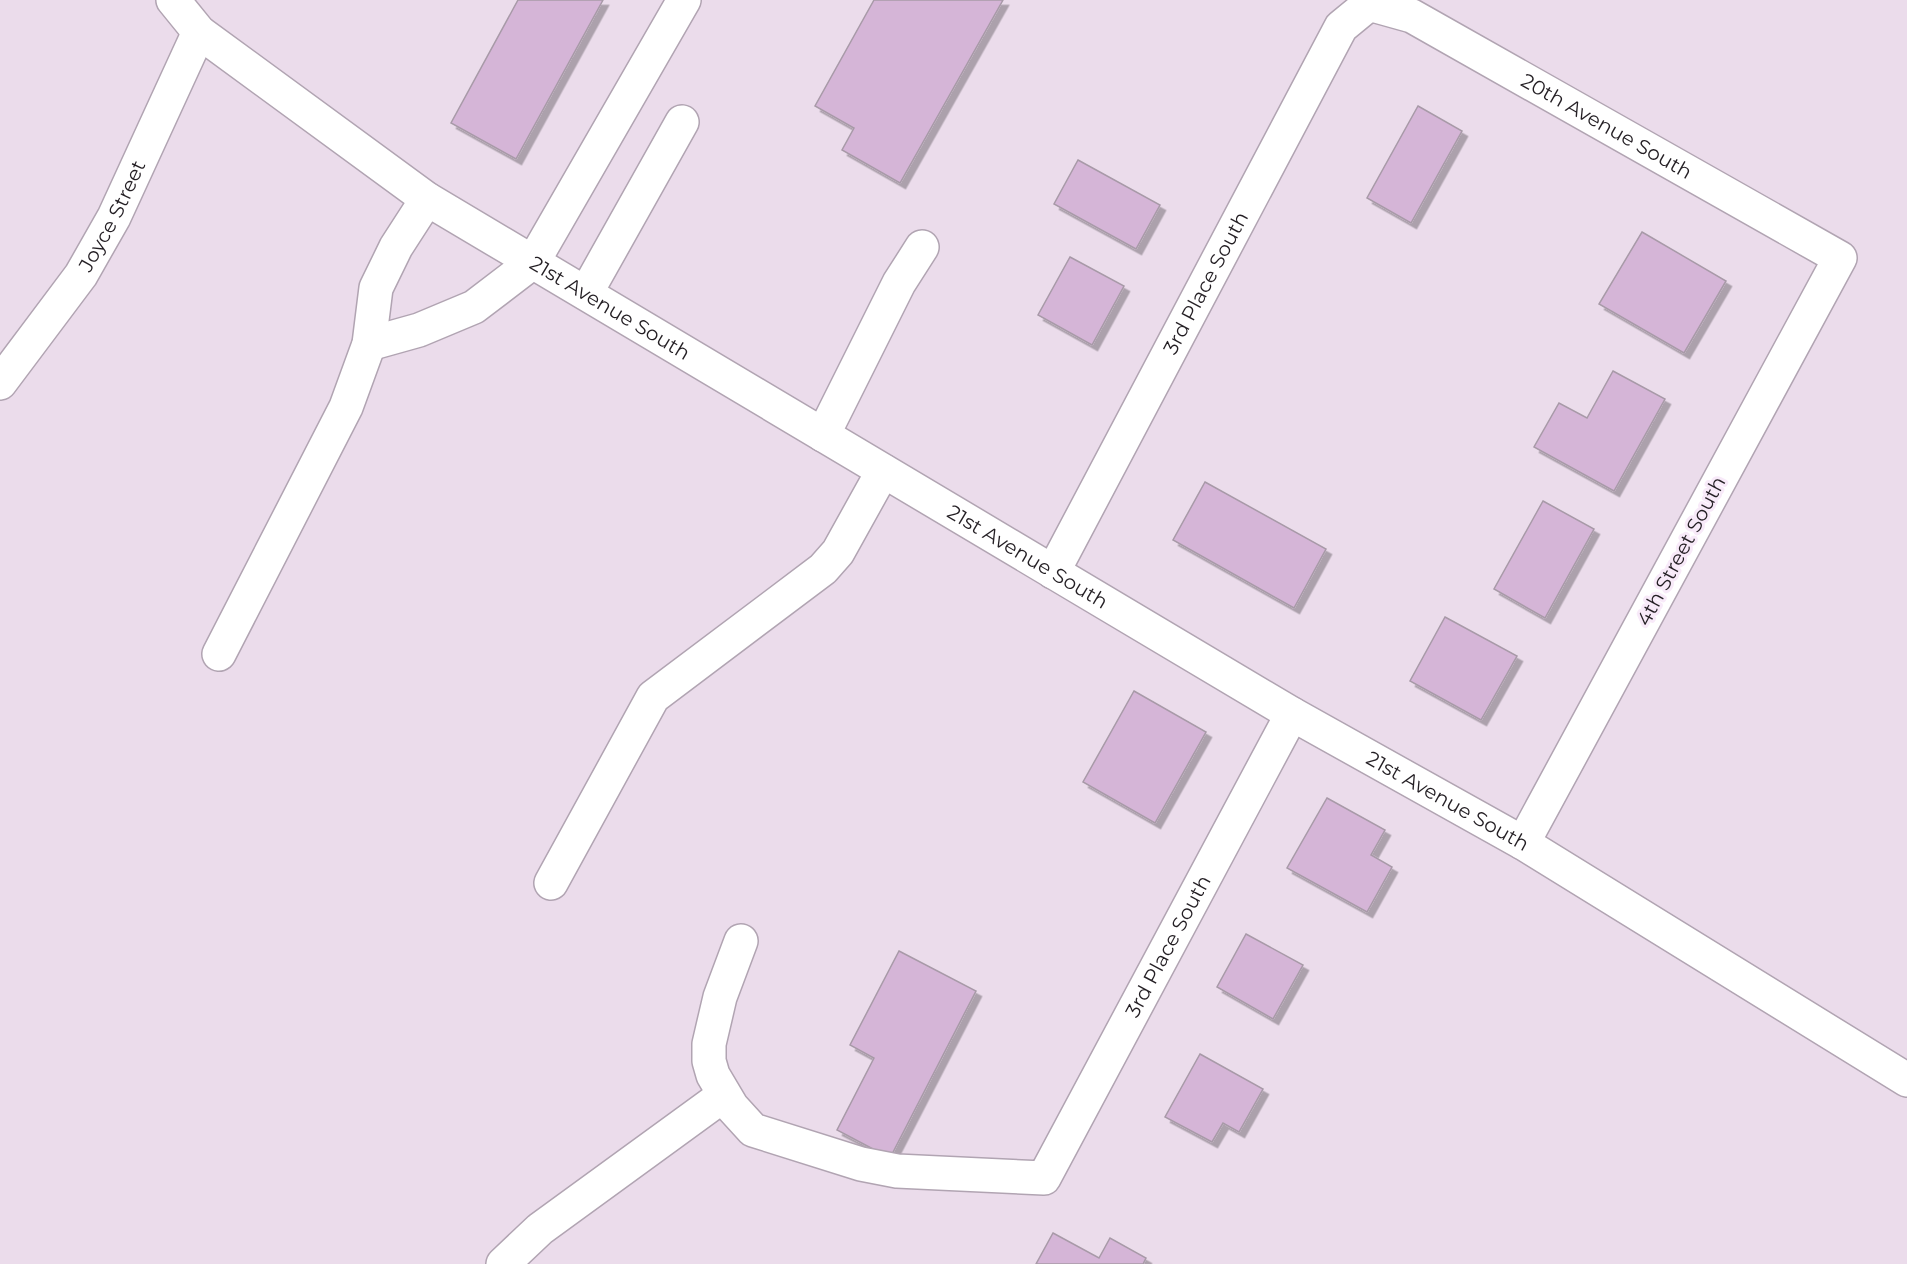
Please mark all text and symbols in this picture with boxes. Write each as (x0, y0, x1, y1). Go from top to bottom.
street label: 20th Avenue South (1517, 68, 1696, 184)
street label: Joyce Street (73, 156, 150, 276)
street label: 3rd Place South (1158, 208, 1253, 358)
street label: 21st Avenue South (526, 251, 695, 365)
street label: 4th Street South (1632, 472, 1730, 630)
street label: 21st Avenue South (943, 500, 1112, 614)
street label: 21st Avenue South (1362, 746, 1533, 856)
street label: 3rd Place South (1120, 871, 1216, 1021)

